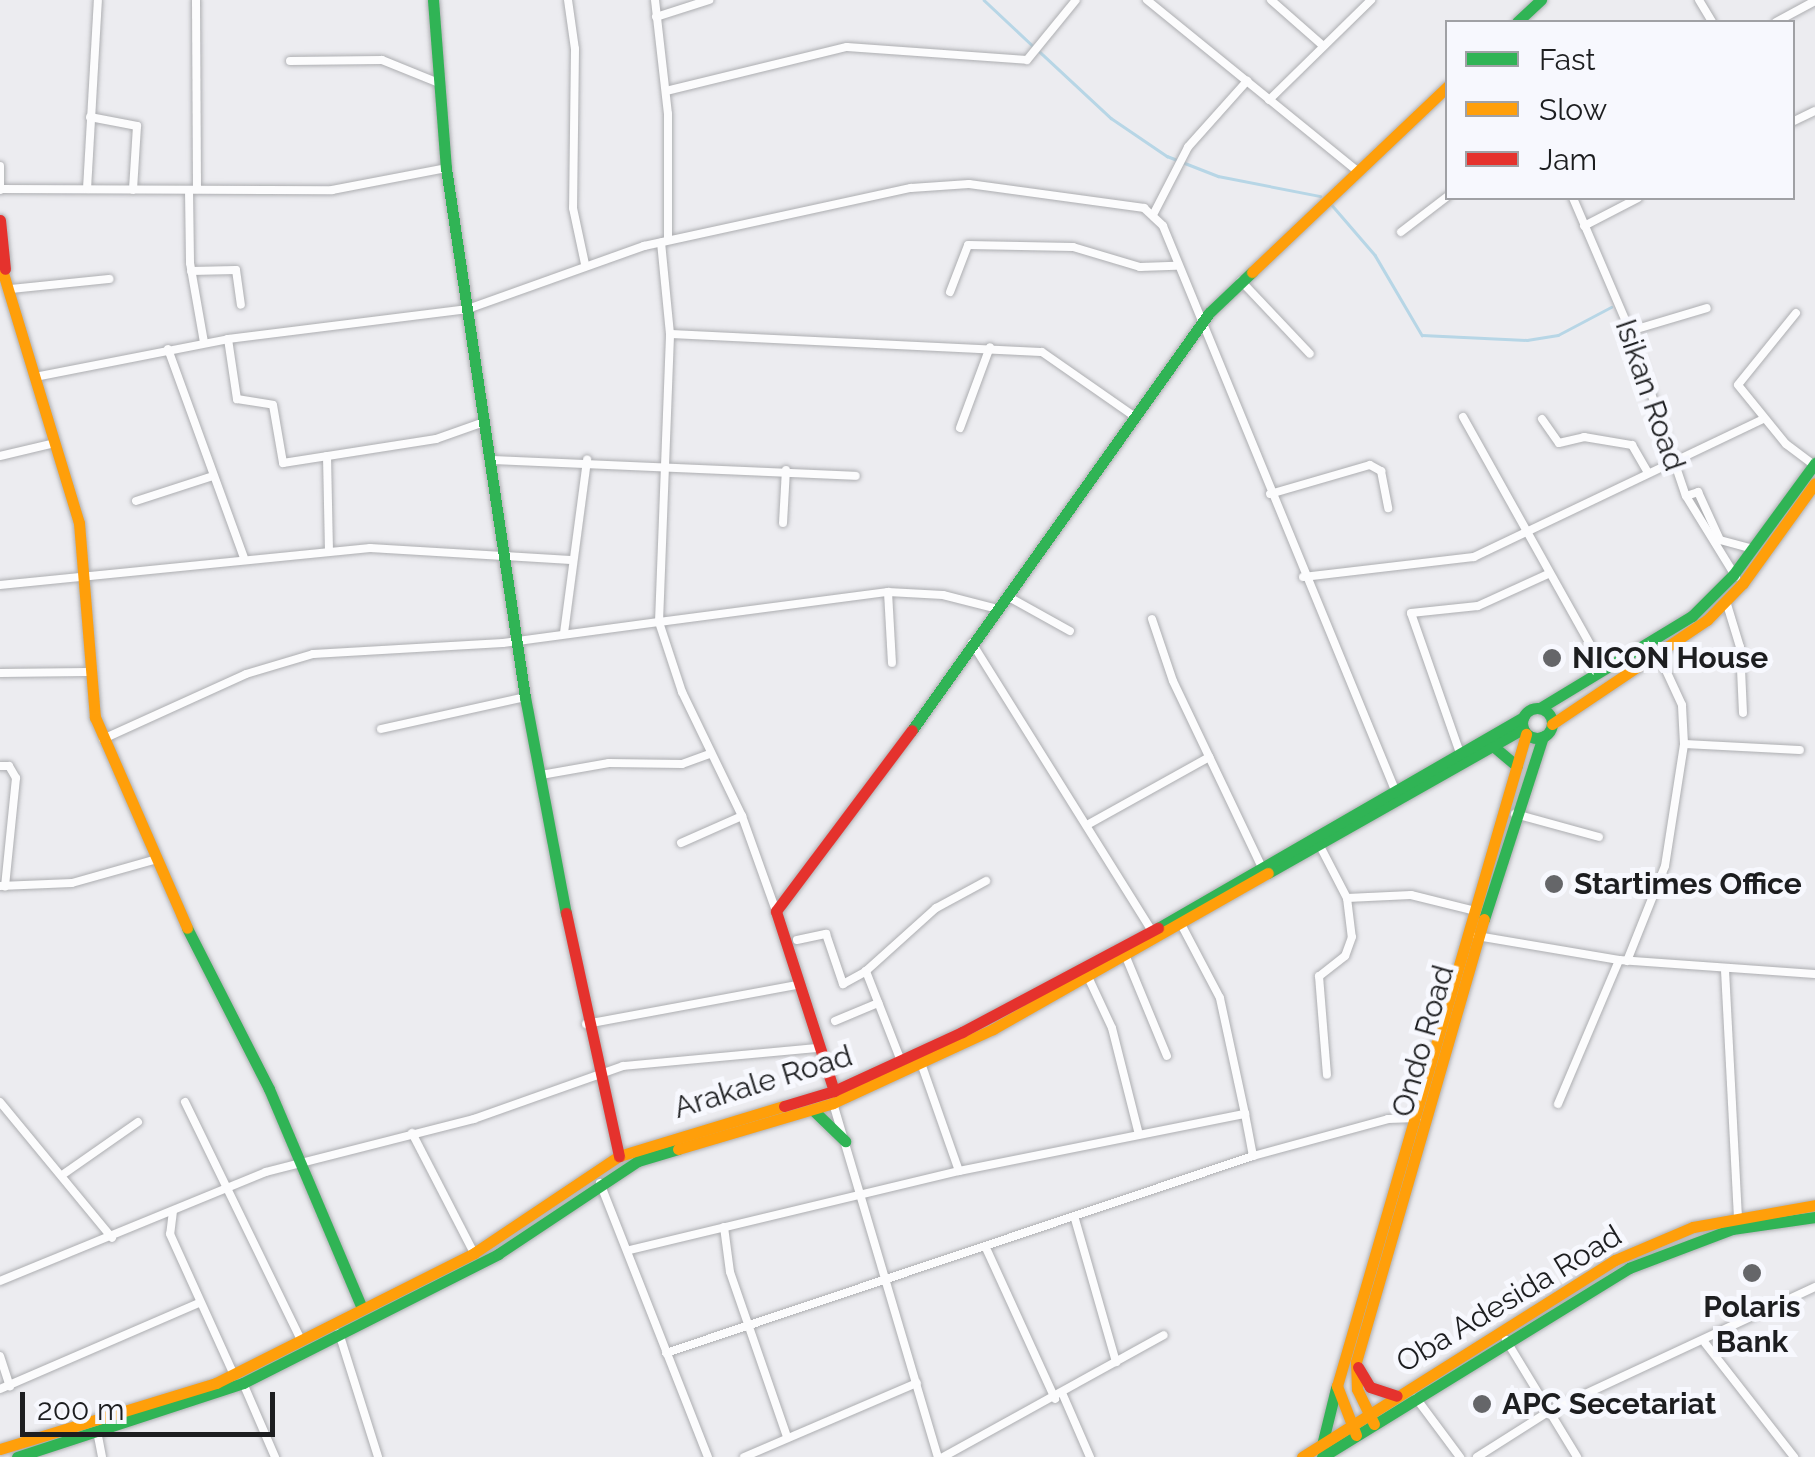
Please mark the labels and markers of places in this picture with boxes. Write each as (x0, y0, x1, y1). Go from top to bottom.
place label: NICON House (1572, 640, 1768, 676)
marker: NICON House (1541, 647, 1563, 669)
place label: Startimes Office (1574, 866, 1802, 902)
marker: Startimes Office (1543, 873, 1565, 895)
marker: Polaris Bank (1741, 1262, 1763, 1284)
place label: Polaris Bank (1703, 1289, 1801, 1360)
place label: APC Secetariat (1502, 1386, 1716, 1422)
marker: APC Secetariat (1471, 1393, 1493, 1415)

